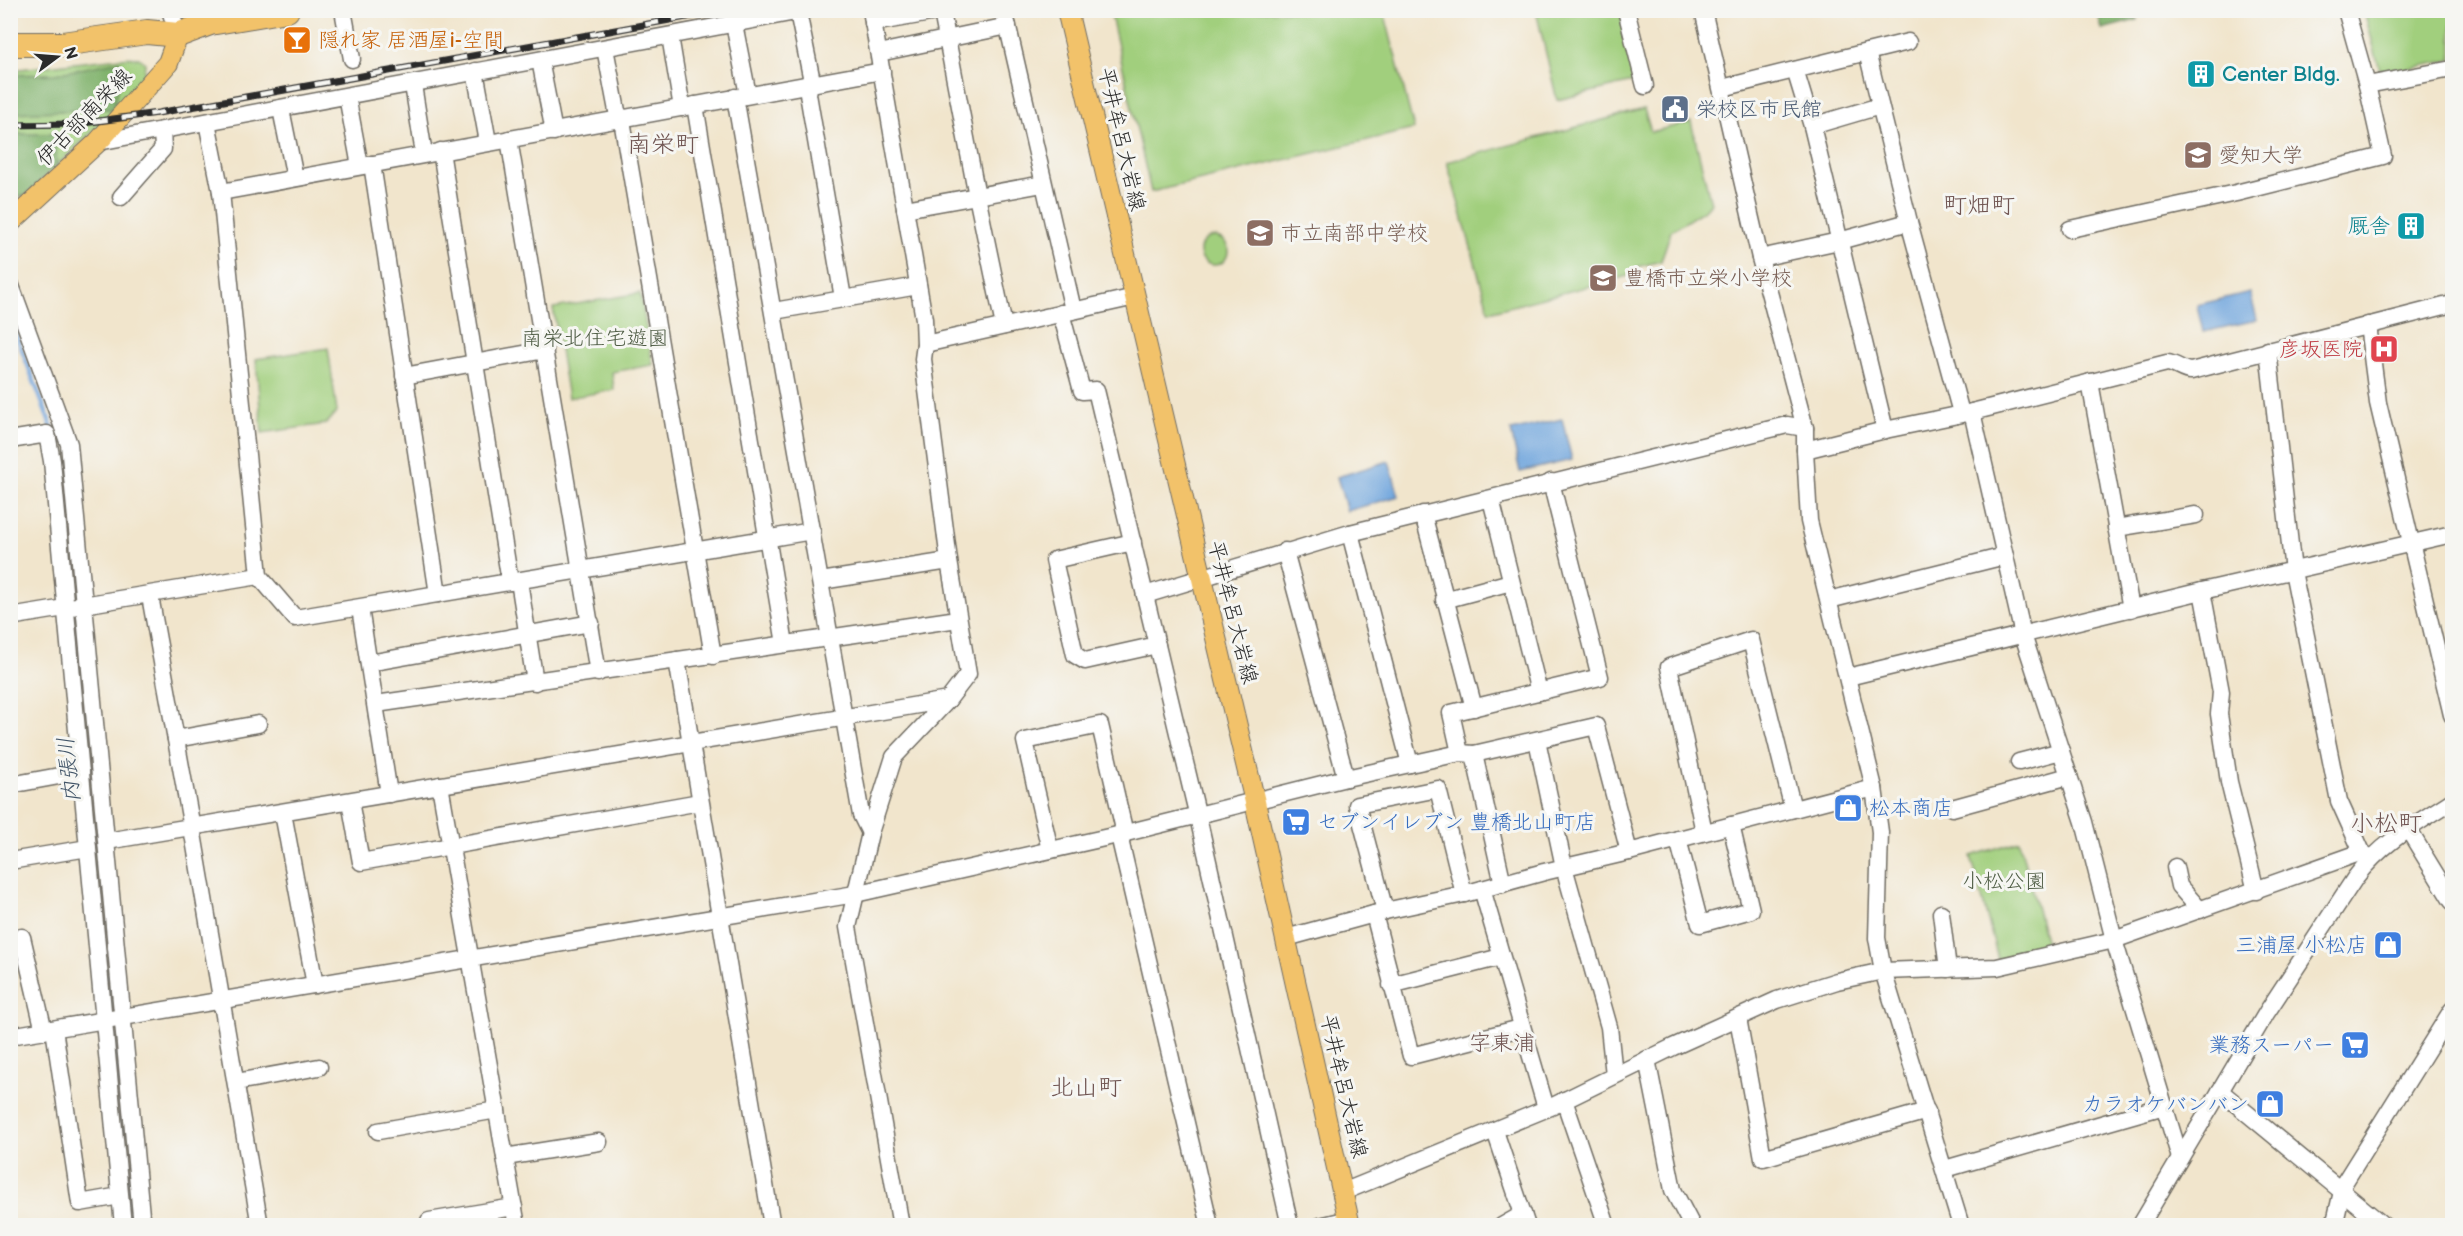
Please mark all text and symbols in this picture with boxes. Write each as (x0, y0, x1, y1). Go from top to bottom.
bar icon: 隠れ家 居酒屋i-空間 (281, 24, 313, 56)
north arrow (27, 27, 87, 87)
place label: 隠れ家 居酒屋i-空間 (318, 28, 504, 53)
text: N (59, 45, 81, 62)
building icon: Center Bldg. (2185, 58, 2217, 90)
place label: Center Bldg. (2222, 62, 2340, 87)
street label: 伊古部南栄線 (32, 63, 137, 171)
street label: 平井牟呂大岩線 (1093, 65, 1150, 214)
public building icon: 栄校区市民館 (1659, 93, 1691, 125)
place label: 栄校区市民館 (1696, 97, 1822, 122)
district label: 南栄町 (627, 130, 699, 159)
school or university icon: 愛知大学 (2182, 139, 2214, 171)
place label: 愛知大学 (2219, 143, 2303, 168)
district label: 町畑町 (1943, 191, 2015, 220)
building icon: 厩舎 (2395, 210, 2427, 242)
place label: 厩舎 (2348, 214, 2390, 239)
school or university icon: 市立南部中学校 (1244, 217, 1276, 249)
place label: 市立南部中学校 (1281, 221, 1428, 246)
school or university icon: 豊橋市立栄小学校 (1587, 262, 1619, 294)
place label: 豊橋市立栄小学校 (1624, 266, 1792, 291)
park label: 南栄北住宅遊園 (522, 326, 669, 351)
hospital icon: 彦坂医院 (2368, 333, 2400, 365)
place label: 彦坂医院 (2279, 337, 2363, 362)
street label: 平井牟呂大岩線 (1203, 538, 1262, 686)
water label: 内張川 (53, 736, 86, 804)
shop icon: 松本商店 (1832, 792, 1864, 824)
place label: 松本商店 (1869, 796, 1953, 821)
supermarket icon: セブンイレブン 豊橋北山町店 (1280, 806, 1312, 838)
district label: 小松町 (2350, 809, 2422, 838)
place label: セブンイレブン 豊橋北山町店 (1317, 810, 1596, 835)
park label: 小松公園 (1962, 869, 2046, 894)
shop icon: 三浦屋 小松店 (2372, 929, 2404, 961)
place label: 三浦屋 小松店 (2235, 933, 2367, 958)
street label: 平井牟呂大岩線 (1315, 1012, 1372, 1161)
supermarket icon: 業務スーパー (2339, 1029, 2371, 1061)
district label: 字東浦 (1469, 1030, 1535, 1057)
place label: 業務スーパー (2209, 1033, 2334, 1058)
district label: 北山町 (1050, 1073, 1122, 1102)
shop icon: カラオケバンバン (2254, 1088, 2286, 1120)
place label: カラオケバンバン (2082, 1092, 2249, 1117)

